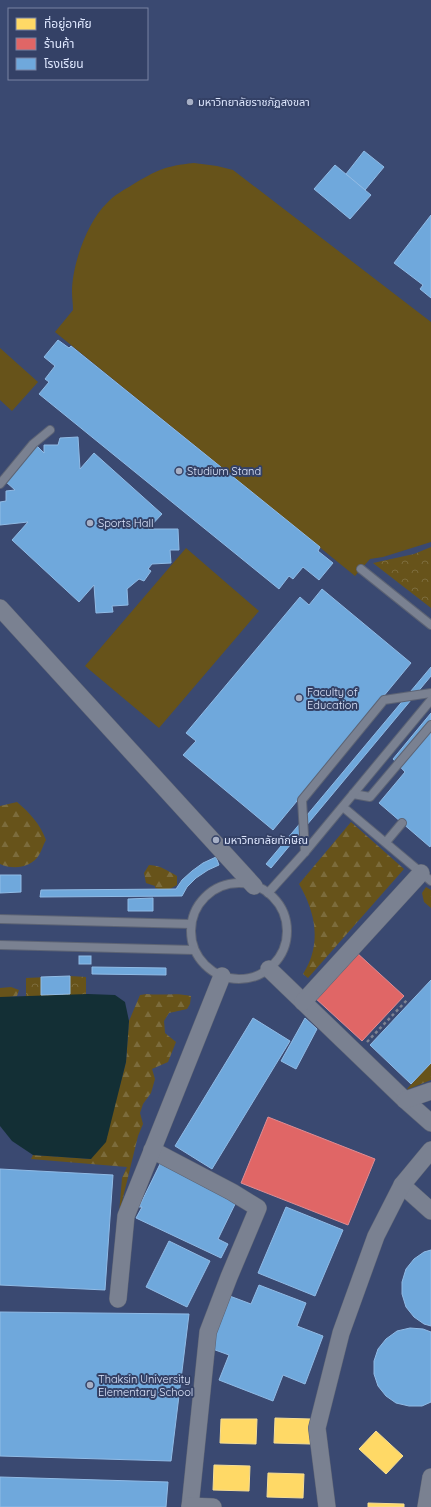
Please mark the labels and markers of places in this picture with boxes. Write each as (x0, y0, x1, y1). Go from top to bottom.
place label: มหาวิทยาลัยราชภัฏสงขลา (198, 95, 310, 109)
marker: มหาวิทยาลัยราชภัฏสงขลา (185, 97, 195, 107)
place label: Studium Stand (187, 464, 261, 478)
marker: Studium Stand (174, 466, 184, 476)
place label: Sports Hall (98, 516, 153, 530)
marker: Sports Hall (85, 518, 95, 528)
place label: Faculty of Education (307, 685, 358, 712)
marker: Faculty of Education (294, 693, 304, 703)
place label: มหาวิทยาลัยทักษิณ (224, 833, 308, 847)
marker: มหาวิทยาลัยทักษิณ (211, 835, 221, 845)
place label: Thaksin University Elementary School (98, 1372, 193, 1399)
marker: Thaksin University Elementary School (85, 1380, 95, 1390)

